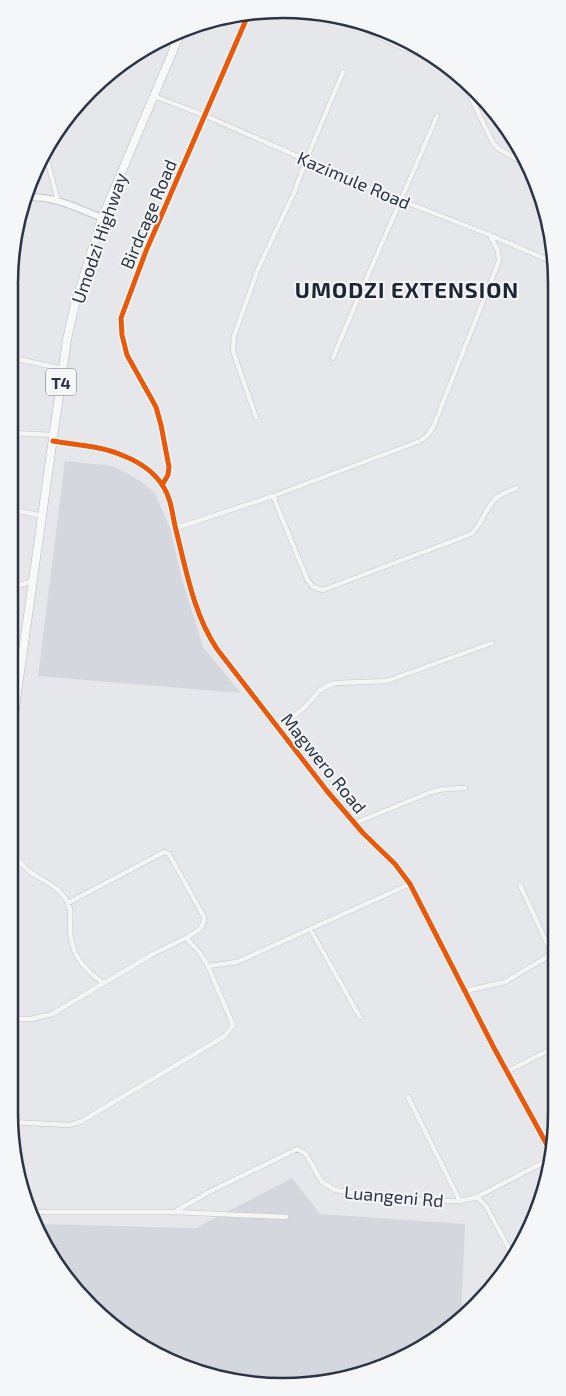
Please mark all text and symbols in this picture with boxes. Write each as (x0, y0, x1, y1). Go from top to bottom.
street label: Kazimule Road (294, 146, 414, 214)
street label: Birdcage Road (115, 156, 181, 272)
street label: Umodzi Highway (66, 169, 132, 306)
district label: UMODZI EXTENSION (295, 276, 519, 302)
road number: T4 (46, 368, 76, 396)
street label: Magwero Road (277, 708, 371, 818)
street label: Luangeni Rd (343, 1181, 445, 1211)

